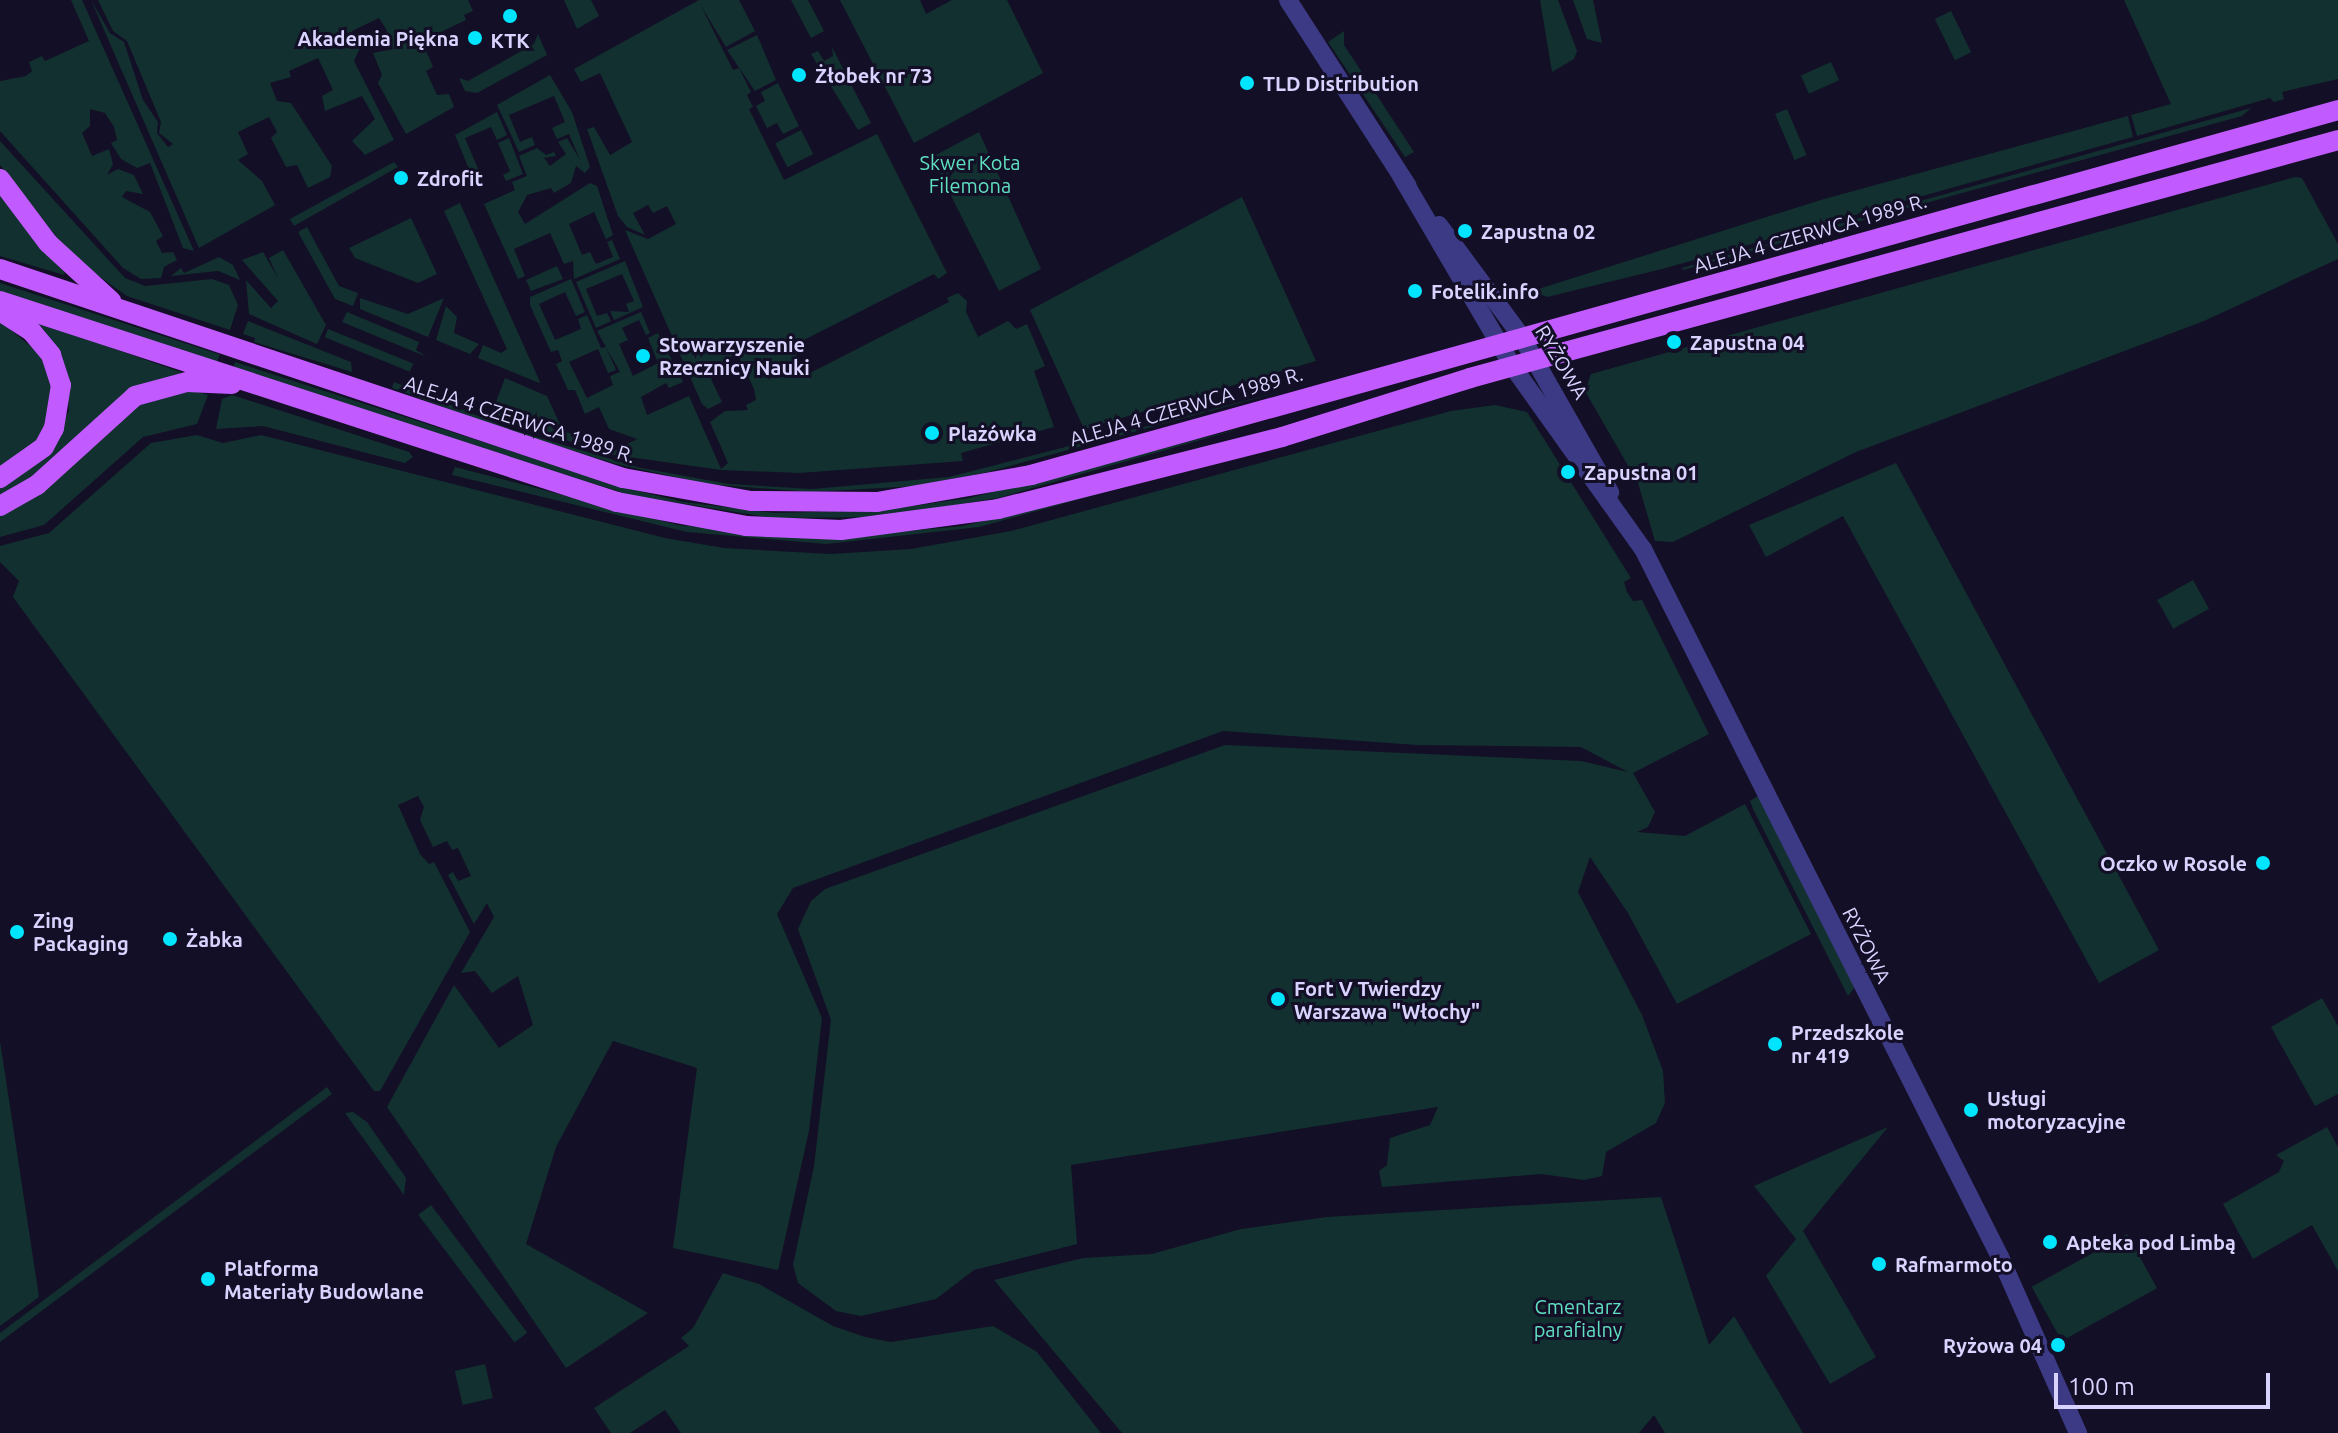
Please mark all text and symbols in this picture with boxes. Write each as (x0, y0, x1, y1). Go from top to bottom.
marker: KTK (501, 7, 519, 25)
place label: Akademia Piękna (298, 26, 459, 50)
place label: KTK (490, 28, 530, 52)
marker: Akademia Piękna (466, 29, 484, 47)
place label: Żłobek nr 73 (815, 63, 932, 87)
marker: Żłobek nr 73 (790, 66, 808, 84)
place label: TLD Distribution (1263, 71, 1419, 95)
marker: TLD Distribution (1238, 74, 1256, 92)
park label: Skwer Kota Filemona (919, 151, 1021, 198)
place label: Zdrofit (417, 166, 483, 190)
marker: Zdrofit (392, 169, 410, 187)
street label: ALEJA 4 CZERWCA 1989 R. (1691, 188, 1929, 278)
place label: Zapustna 02 (1481, 219, 1596, 243)
marker: Zapustna 02 (1456, 222, 1474, 240)
place label: Fotelik.info (1431, 279, 1539, 303)
marker: Fotelik.info (1406, 282, 1424, 300)
street label: RYŻOWA (1531, 321, 1593, 403)
place label: Zapustna 04 (1690, 330, 1805, 354)
place label: Stowarzyszenie Rzecznicy Nauki (659, 332, 810, 379)
marker: Zapustna 04 (1665, 333, 1683, 351)
marker: Stowarzyszenie Rzecznicy Nauki (634, 347, 652, 365)
street label: ALEJA 4 CZERWCA 1989 R. (1067, 361, 1305, 451)
street label: ALEJA 4 CZERWCA 1989 R. (401, 370, 639, 468)
place label: Plażówka (948, 421, 1037, 445)
marker: Plażówka (923, 424, 941, 442)
place label: Zapustna 01 (1584, 460, 1699, 484)
marker: Zapustna 01 (1559, 463, 1577, 481)
place label: Oczko w Rosole (2100, 851, 2247, 875)
marker: Oczko w Rosole (2254, 854, 2272, 872)
street label: RYŻOWA (1838, 903, 1896, 987)
place label: Zing Packaging (33, 908, 129, 955)
marker: Zing Packaging (8, 923, 26, 941)
place label: Żabka (186, 927, 243, 951)
marker: Żabka (161, 930, 179, 948)
place label: Fort V Twierdzy Warszawa "Włochy" (1294, 976, 1480, 1023)
marker: Fort V Twierdzy Warszawa "Włochy" (1269, 990, 1287, 1008)
place label: Przedszkole nr 419 (1791, 1020, 1904, 1067)
marker: Przedszkole nr 419 (1766, 1035, 1784, 1053)
place label: Usługi motoryzacyjne (1987, 1086, 2126, 1133)
marker: Usługi motoryzacyjne (1962, 1101, 1980, 1119)
place label: Apteka pod Limbą (2066, 1230, 2236, 1254)
marker: Apteka pod Limbą (2041, 1233, 2059, 1251)
place label: Rafmarmoto (1895, 1252, 2013, 1276)
marker: Rafmarmoto (1870, 1255, 1888, 1273)
place label: Platforma Materiały Budowlane (224, 1256, 424, 1303)
marker: Platforma Materiały Budowlane (199, 1270, 217, 1288)
park label: Cmentarz parafialny (1534, 1294, 1622, 1341)
place label: Ryżowa 04 (1943, 1333, 2042, 1357)
marker: Ryżowa 04 (2049, 1336, 2067, 1354)
scale bar (2058, 1357, 2274, 1407)
text: 100 m (2068, 1373, 2135, 1400)

